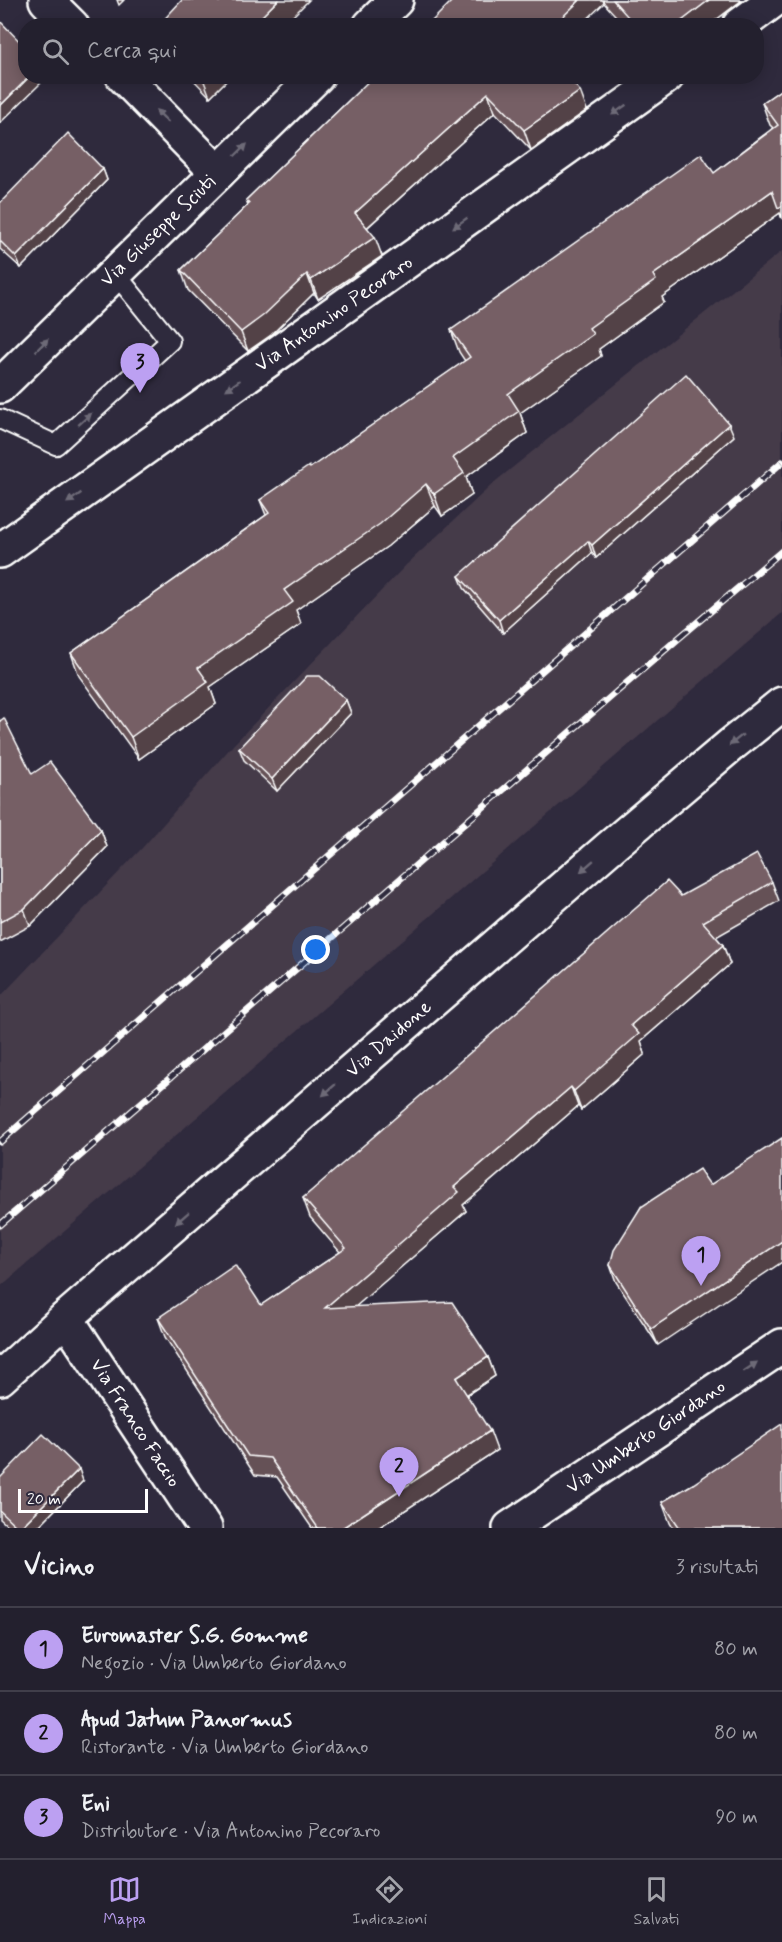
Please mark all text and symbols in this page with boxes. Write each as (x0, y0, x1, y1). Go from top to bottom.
search box (18, 18, 764, 84)
icon: search (39, 35, 72, 68)
text: Cerca qui (87, 37, 177, 65)
one-way arrow (612, 104, 628, 116)
one-way arrow (156, 110, 170, 124)
one-way arrow (234, 144, 248, 158)
street label: Via Giuseppe Sciuti (94, 169, 222, 293)
one-way arrow (453, 217, 469, 229)
street label: Via Antonino Pecoraro (250, 249, 418, 379)
one-way arrow (34, 339, 48, 353)
pin: 3 (120, 344, 160, 393)
one-way arrow (225, 379, 241, 390)
one-way arrow (77, 412, 92, 426)
one-way arrow (67, 492, 83, 504)
one-way arrow (728, 734, 744, 747)
one-way arrow (580, 860, 595, 873)
your location (301, 935, 330, 964)
street label: Via Daidone (340, 994, 438, 1084)
one-way arrow (322, 1083, 337, 1096)
one-way arrow (174, 1211, 189, 1225)
pin: 1 (682, 1236, 720, 1286)
street label: Via Franco Faccio (83, 1353, 187, 1493)
one-way arrow (742, 1361, 758, 1373)
street label: Via Umberto Giordano (561, 1373, 731, 1501)
pin: 2 (380, 1448, 418, 1497)
scale bar (18, 1486, 148, 1514)
text: 20 m (27, 1489, 61, 1510)
text: Vicino (24, 1550, 94, 1584)
text: 3 risultati (676, 1554, 758, 1581)
text: Euromaster S.G. Gomme (81, 1622, 308, 1650)
text: 1 (39, 1636, 48, 1663)
text: 80 m (714, 1636, 758, 1663)
text: Negozio · Via Umberto Giordano (81, 1650, 347, 1677)
text: Apud Jatum Panormus (81, 1706, 292, 1734)
text: 2 (39, 1720, 48, 1747)
text: 80 m (714, 1720, 758, 1747)
text: Ristorante · Via Umberto Giordano (81, 1734, 368, 1761)
text: Eni (81, 1790, 110, 1818)
text: 3 (39, 1804, 48, 1831)
text: 90 m (715, 1804, 758, 1831)
text: Distributore · Via Antonino Pecoraro (81, 1818, 380, 1845)
tab: Mappa (103, 1873, 146, 1930)
tab: Indicazioni (352, 1873, 427, 1930)
tab: Salvati (634, 1873, 679, 1930)

